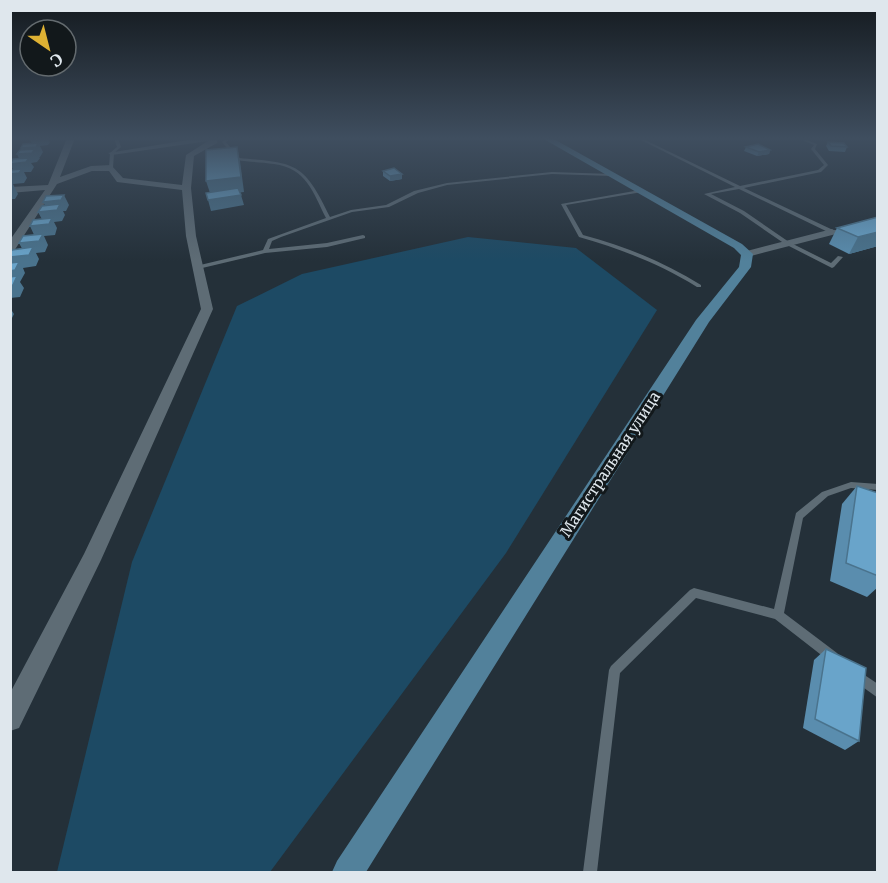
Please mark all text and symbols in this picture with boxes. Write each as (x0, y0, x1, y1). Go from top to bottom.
north arrow (18, 18, 78, 78)
text: С (47, 49, 67, 72)
street label: Магистральная улица (556, 388, 664, 540)

